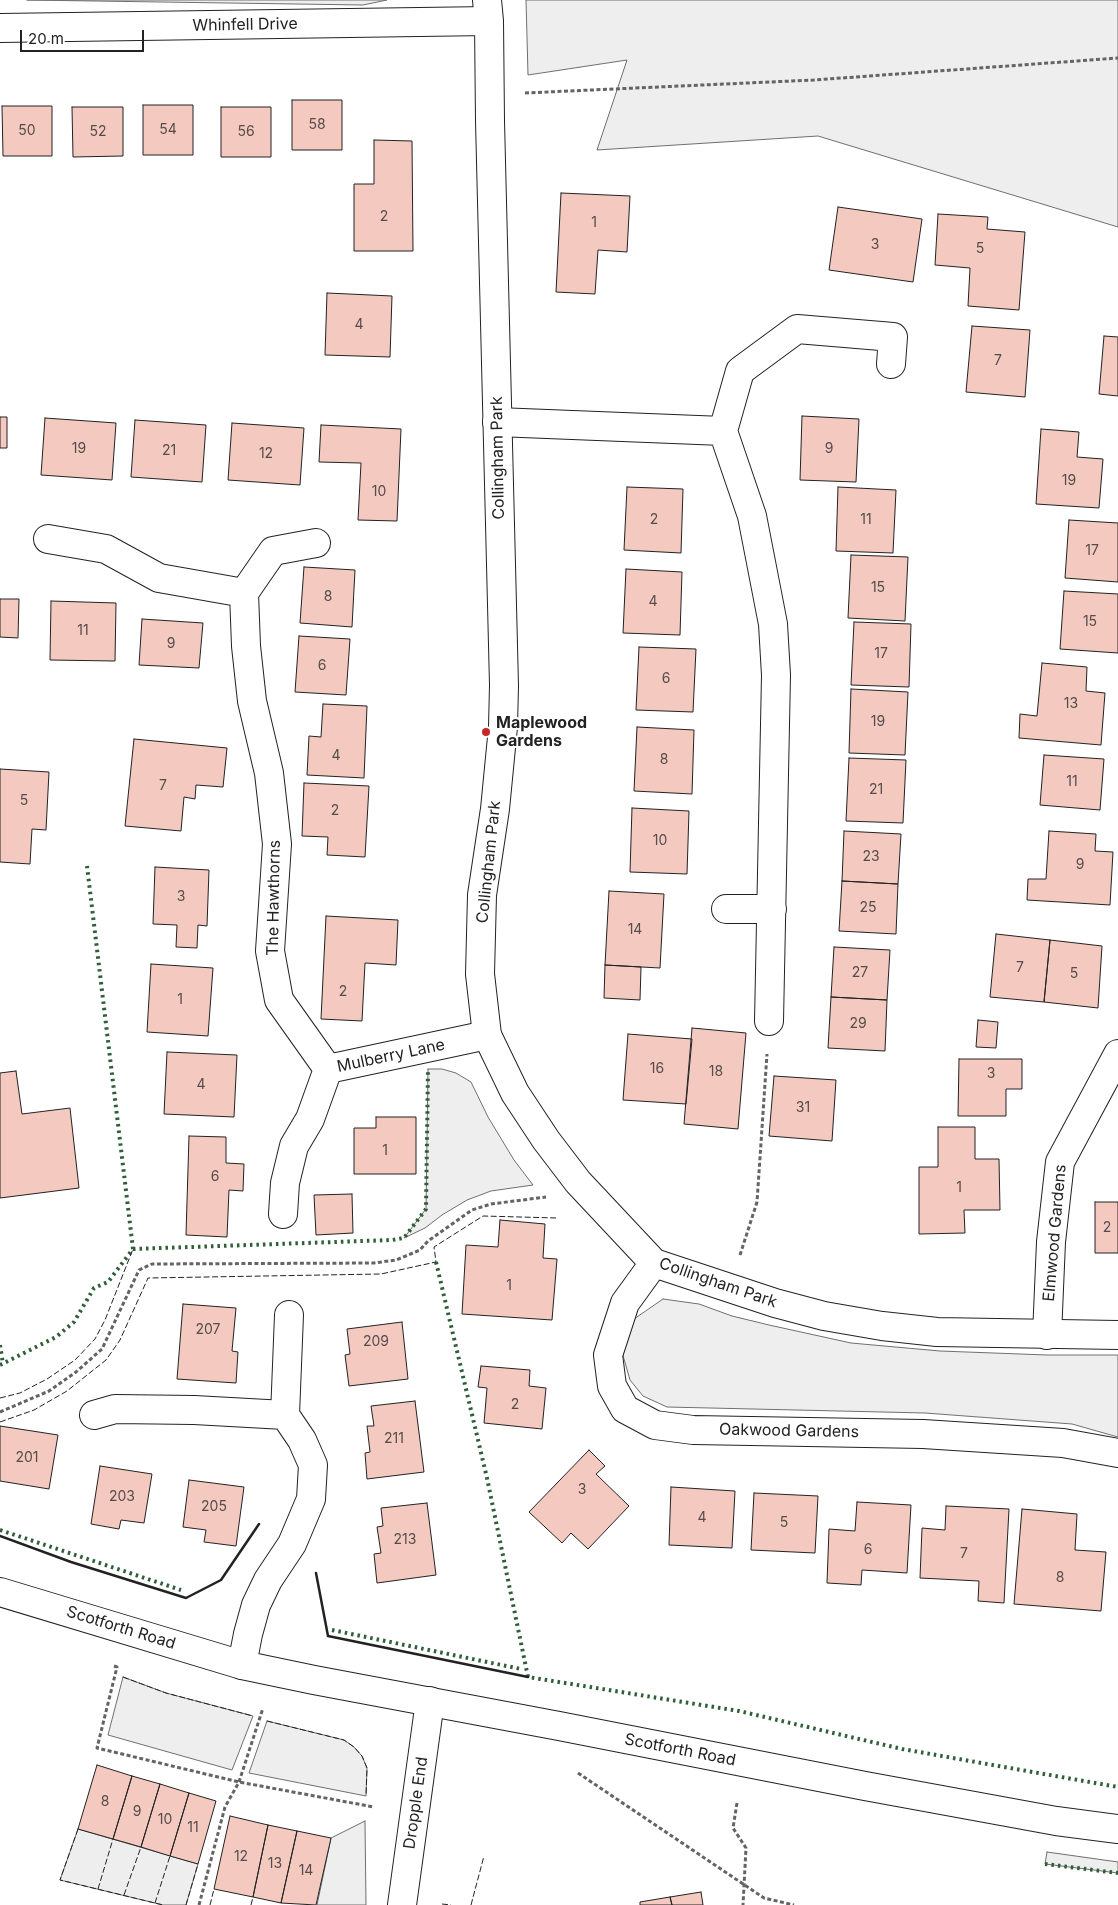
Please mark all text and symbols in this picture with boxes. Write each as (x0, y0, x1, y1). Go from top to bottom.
street label: Whinfell Drive (192, 14, 298, 36)
scale bar (22, 20, 146, 52)
text: 20 m (28, 29, 64, 48)
house number: 58 (308, 117, 326, 133)
house number: 54 (159, 122, 177, 138)
house number: 50 (18, 123, 36, 139)
house number: 52 (89, 124, 107, 140)
house number: 56 (237, 124, 255, 140)
house number: 2 (380, 209, 388, 225)
house number: 1 (591, 215, 597, 231)
house number: 3 (871, 237, 879, 253)
house number: 5 (976, 241, 984, 257)
house number: 4 (354, 317, 364, 333)
house number: 7 (994, 353, 1002, 369)
street label: Collingham Park (487, 396, 509, 520)
house number: 19 (72, 441, 86, 457)
house number: 9 (825, 441, 833, 457)
house number: 21 (162, 443, 176, 459)
house number: 12 (259, 446, 273, 462)
house number: 19 (1062, 473, 1076, 489)
house number: 10 (372, 484, 386, 500)
house number: 2 (650, 512, 658, 528)
house number: 11 (860, 512, 872, 528)
house number: 17 (1085, 543, 1099, 559)
house number: 15 (871, 580, 885, 596)
house number: 8 (324, 589, 332, 605)
house number: 4 (648, 594, 658, 610)
house number: 15 (1083, 614, 1097, 630)
house number: 11 (77, 623, 89, 639)
house number: 9 (167, 636, 175, 652)
house number: 17 (874, 646, 888, 662)
house number: 6 (318, 658, 326, 674)
house number: 6 (662, 671, 670, 687)
house number: 13 (1064, 696, 1078, 712)
place label: Maplewood Gardens (496, 713, 587, 751)
house number: 19 (871, 714, 885, 730)
marker: Maplewood Gardens (480, 726, 492, 738)
house number: 4 (331, 748, 341, 764)
house number: 8 (660, 752, 668, 768)
house number: 11 (1066, 774, 1078, 790)
house number: 7 (159, 778, 167, 794)
house number: 21 (869, 782, 883, 798)
house number: 5 (20, 793, 28, 809)
street label: Collingham Park (473, 800, 505, 924)
house number: 2 (331, 803, 339, 819)
house number: 10 (653, 833, 667, 849)
street label: The Hawthorns (263, 840, 285, 956)
house number: 23 (862, 849, 880, 865)
house number: 9 (1076, 857, 1084, 873)
house number: 3 (177, 889, 185, 905)
house number: 25 (859, 900, 877, 916)
house number: 14 (628, 922, 642, 938)
house number: 7 (1016, 960, 1024, 976)
house number: 27 (852, 965, 868, 981)
house number: 5 (1070, 966, 1078, 982)
house number: 2 (339, 984, 347, 1000)
house number: 1 (177, 992, 183, 1008)
house number: 29 (849, 1016, 867, 1032)
street label: Mulberry Lane (335, 1035, 447, 1077)
house number: 16 (650, 1061, 664, 1077)
house number: 18 (709, 1064, 723, 1080)
house number: 3 (987, 1066, 995, 1082)
house number: 4 (196, 1077, 206, 1093)
house number: 31 (796, 1100, 810, 1116)
house number: 1 (382, 1143, 388, 1159)
street label: Elmwood Gardens (1039, 1164, 1071, 1302)
house number: 6 (211, 1169, 219, 1185)
house number: 1 (956, 1180, 962, 1196)
house number: 2 (1103, 1220, 1111, 1236)
street label: Collingham Park (657, 1254, 779, 1312)
house number: 1 (506, 1278, 512, 1294)
house number: 207 (195, 1322, 221, 1338)
house number: 209 (363, 1334, 389, 1350)
house number: 2 (511, 1397, 519, 1413)
street label: Oakwood Gardens (719, 1420, 859, 1442)
house number: 211 (384, 1431, 404, 1447)
house number: 201 (15, 1450, 39, 1466)
house number: 3 (578, 1482, 586, 1498)
house number: 203 (109, 1489, 135, 1505)
house number: 205 (201, 1499, 227, 1515)
house number: 4 (697, 1510, 707, 1526)
house number: 5 (780, 1515, 788, 1531)
house number: 213 (394, 1532, 416, 1548)
house number: 6 (864, 1542, 872, 1558)
house number: 7 (960, 1546, 968, 1562)
house number: 8 (1056, 1570, 1064, 1586)
street label: Scotforth Road (64, 1602, 178, 1654)
street label: Scotforth Road (623, 1730, 737, 1770)
street label: Dropple End (400, 1756, 432, 1850)
house number: 8 (101, 1794, 109, 1810)
house number: 9 (133, 1804, 141, 1820)
house number: 10 (158, 1812, 172, 1828)
house number: 11 (187, 1820, 199, 1836)
house number: 12 (234, 1849, 248, 1865)
house number: 13 (268, 1856, 282, 1872)
house number: 14 (299, 1863, 313, 1879)

